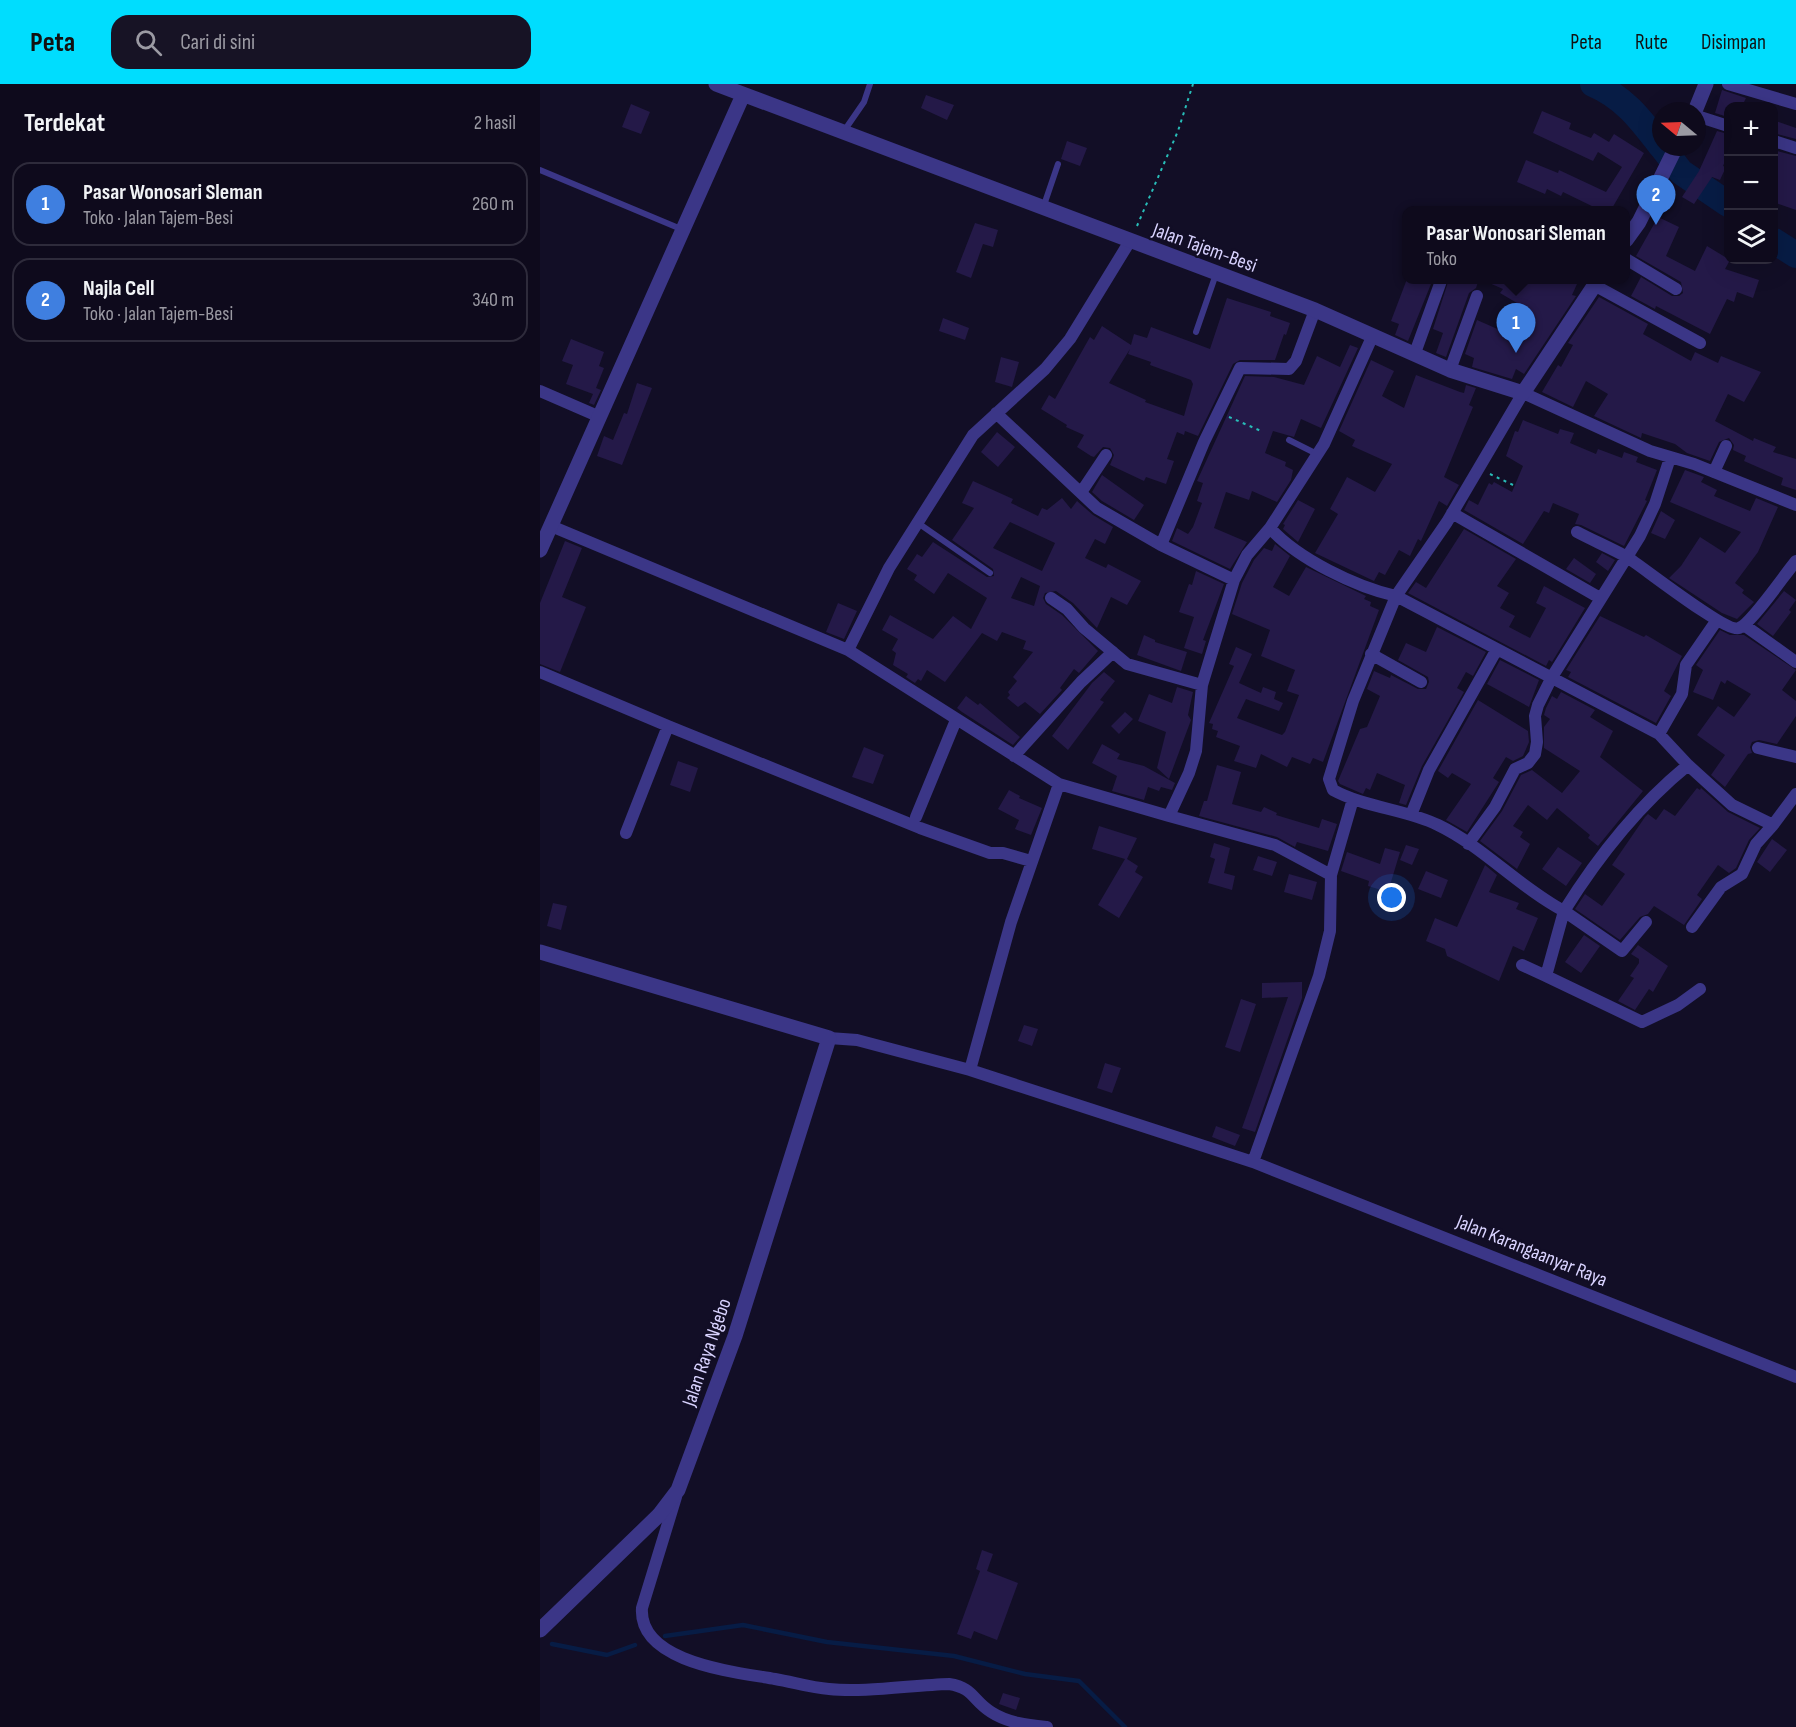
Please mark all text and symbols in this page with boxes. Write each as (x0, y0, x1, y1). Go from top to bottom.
search box (111, 15, 531, 69)
text: Peta (30, 26, 75, 59)
icon: search (132, 26, 165, 59)
text: Cari di sini (180, 29, 255, 56)
text: Peta (1570, 30, 1602, 55)
text: Rute (1635, 30, 1668, 55)
text: Disimpan (1701, 30, 1766, 55)
north arrow (1652, 102, 1706, 156)
map controls (1724, 102, 1778, 264)
button: + (1724, 102, 1778, 156)
text: Terdekat (24, 108, 105, 139)
text: 2 hasil (474, 111, 516, 135)
button: − (1724, 156, 1778, 210)
pin: 2 (1636, 176, 1676, 225)
text: Pasar Wonosari Sleman (83, 179, 263, 206)
text: 1 (42, 192, 49, 216)
text: 260 m (472, 192, 514, 216)
text: Toko · Jalan Tajem-Besi (83, 206, 233, 230)
popup (1402, 206, 1630, 284)
button: layers (1724, 210, 1778, 264)
street label: Jalan Tajem-Besi (1148, 218, 1260, 278)
text: Pasar Wonosari Sleman (1426, 220, 1606, 247)
text: Toko (1426, 247, 1457, 271)
text: Najla Cell (83, 275, 155, 302)
text: 2 (41, 288, 50, 312)
text: 340 m (472, 288, 514, 312)
text: Toko · Jalan Tajem-Besi (83, 302, 233, 326)
pin: 1 (1496, 304, 1536, 353)
your location (1377, 883, 1406, 912)
street label: Jalan Karangaanyar Raya (1452, 1209, 1611, 1292)
street label: Jalan Raya Ngebo (677, 1295, 737, 1410)

